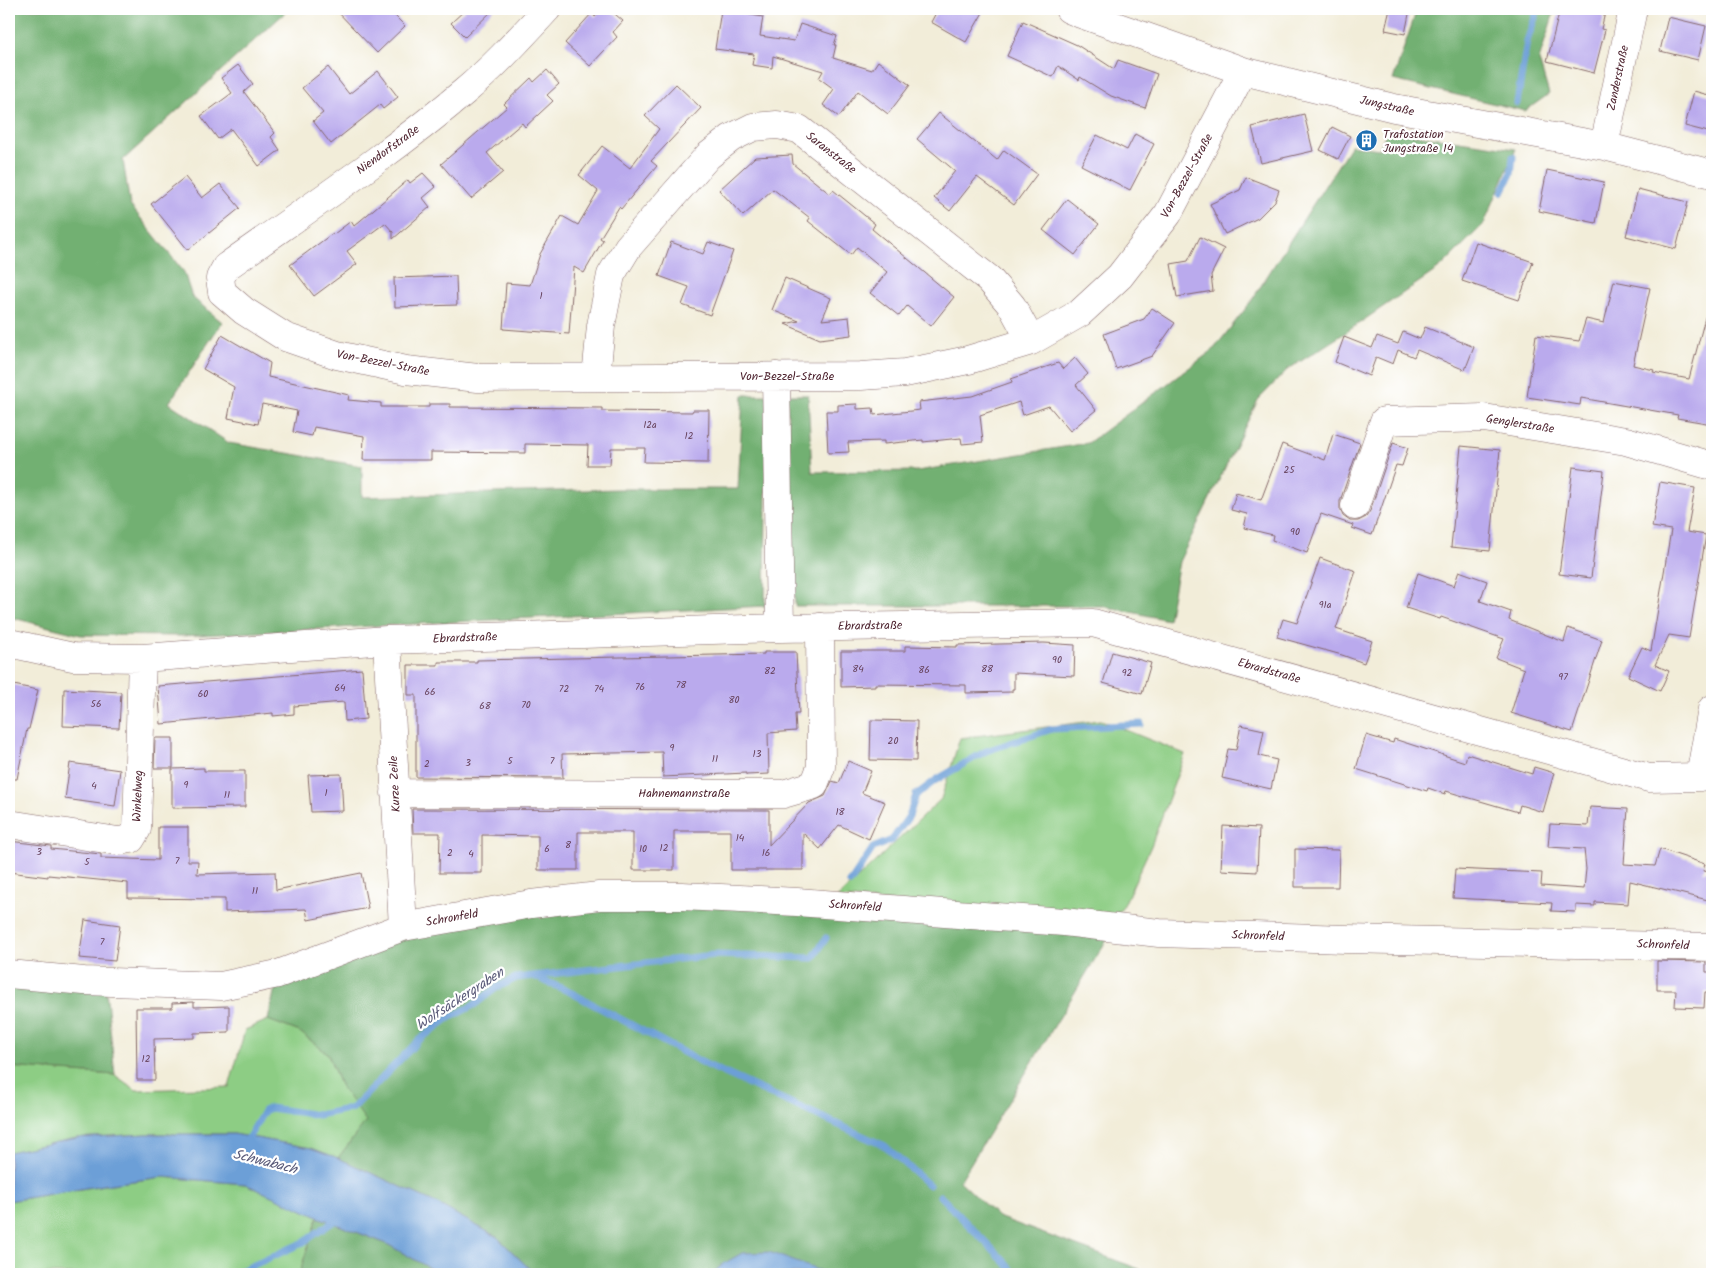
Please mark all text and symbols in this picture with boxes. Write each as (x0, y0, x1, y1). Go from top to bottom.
street label: Zanderstraße (1602, 43, 1634, 113)
street label: Jungstraße (1358, 91, 1417, 122)
street label: Niendorfstraße (352, 120, 424, 180)
place label: Trafostation Jungstraße 14 (1383, 125, 1454, 158)
street label: Saranstraße (802, 127, 861, 179)
building icon: Trafostation Jungstraße 14 (1355, 129, 1379, 153)
street label: Von-Bezzel-Straße (1156, 130, 1218, 222)
house number: 1 (539, 288, 543, 304)
street label: Von-Bezzel-Straße (335, 345, 432, 381)
street label: Von-Bezzel-Straße (740, 367, 835, 386)
street label: Genglerstraße (1484, 409, 1556, 439)
house number: 12a (643, 417, 657, 433)
house number: 12 (685, 428, 694, 444)
house number: 25 (1283, 462, 1295, 478)
house number: 90 (1290, 524, 1300, 540)
house number: 91a (1319, 597, 1332, 613)
street label: Ebrardstraße (838, 616, 903, 636)
street label: Ebrardstraße (432, 627, 498, 649)
house number: 90 (1052, 652, 1062, 668)
street label: Ebrardstraße (1235, 653, 1303, 689)
house number: 84 (852, 661, 864, 677)
house number: 88 (981, 661, 994, 677)
house number: 86 (918, 662, 930, 678)
house number: 82 (764, 663, 776, 679)
house number: 92 (1122, 665, 1133, 681)
house number: 97 (1558, 669, 1568, 685)
house number: 78 (676, 677, 687, 693)
house number: 76 (635, 679, 645, 695)
house number: 64 (334, 680, 346, 696)
house number: 72 (559, 681, 569, 697)
house number: 74 (594, 681, 605, 697)
house number: 66 (424, 684, 436, 700)
house number: 60 (198, 686, 208, 702)
house number: 80 (728, 692, 740, 708)
house number: 56 (91, 696, 101, 712)
house number: 70 (521, 697, 531, 713)
house number: 68 (479, 698, 492, 714)
house number: 20 (888, 733, 898, 749)
house number: 9 (670, 740, 675, 756)
house number: 13 (753, 746, 762, 762)
house number: 11 (712, 751, 718, 767)
house number: 5 (507, 753, 513, 769)
house number: 7 (550, 753, 555, 769)
street label: Kurze Zeile (384, 755, 406, 813)
house number: 3 (465, 755, 471, 771)
house number: 2 (424, 756, 430, 772)
street label: Winkelweg (128, 769, 148, 822)
house number: 9 (184, 777, 189, 793)
house number: 4 (91, 778, 97, 794)
street label: Hahnemannstraße (638, 784, 730, 803)
house number: 1 (324, 785, 328, 801)
house number: 11 (224, 787, 230, 803)
house number: 18 (835, 804, 846, 820)
house number: 14 (736, 830, 745, 846)
house number: 8 (565, 837, 572, 853)
house number: 12 (660, 840, 669, 856)
house number: 6 (544, 841, 550, 857)
house number: 10 (639, 841, 647, 857)
house number: 3 (36, 844, 42, 860)
house number: 2 (447, 845, 453, 861)
house number: 16 (762, 845, 770, 861)
house number: 4 (468, 846, 474, 862)
house number: 7 (175, 853, 180, 869)
house number: 5 (84, 854, 90, 870)
house number: 11 (252, 883, 258, 899)
street label: Schronfeld (828, 895, 883, 917)
street label: Schronfeld (424, 904, 481, 932)
street label: Schronfeld (1231, 926, 1286, 946)
house number: 7 (100, 934, 105, 950)
street label: Schronfeld (1636, 935, 1691, 955)
water label: Wolfsäckergraben (412, 961, 510, 1036)
house number: 12 (142, 1051, 151, 1067)
water label: Schwabach (231, 1143, 301, 1181)

